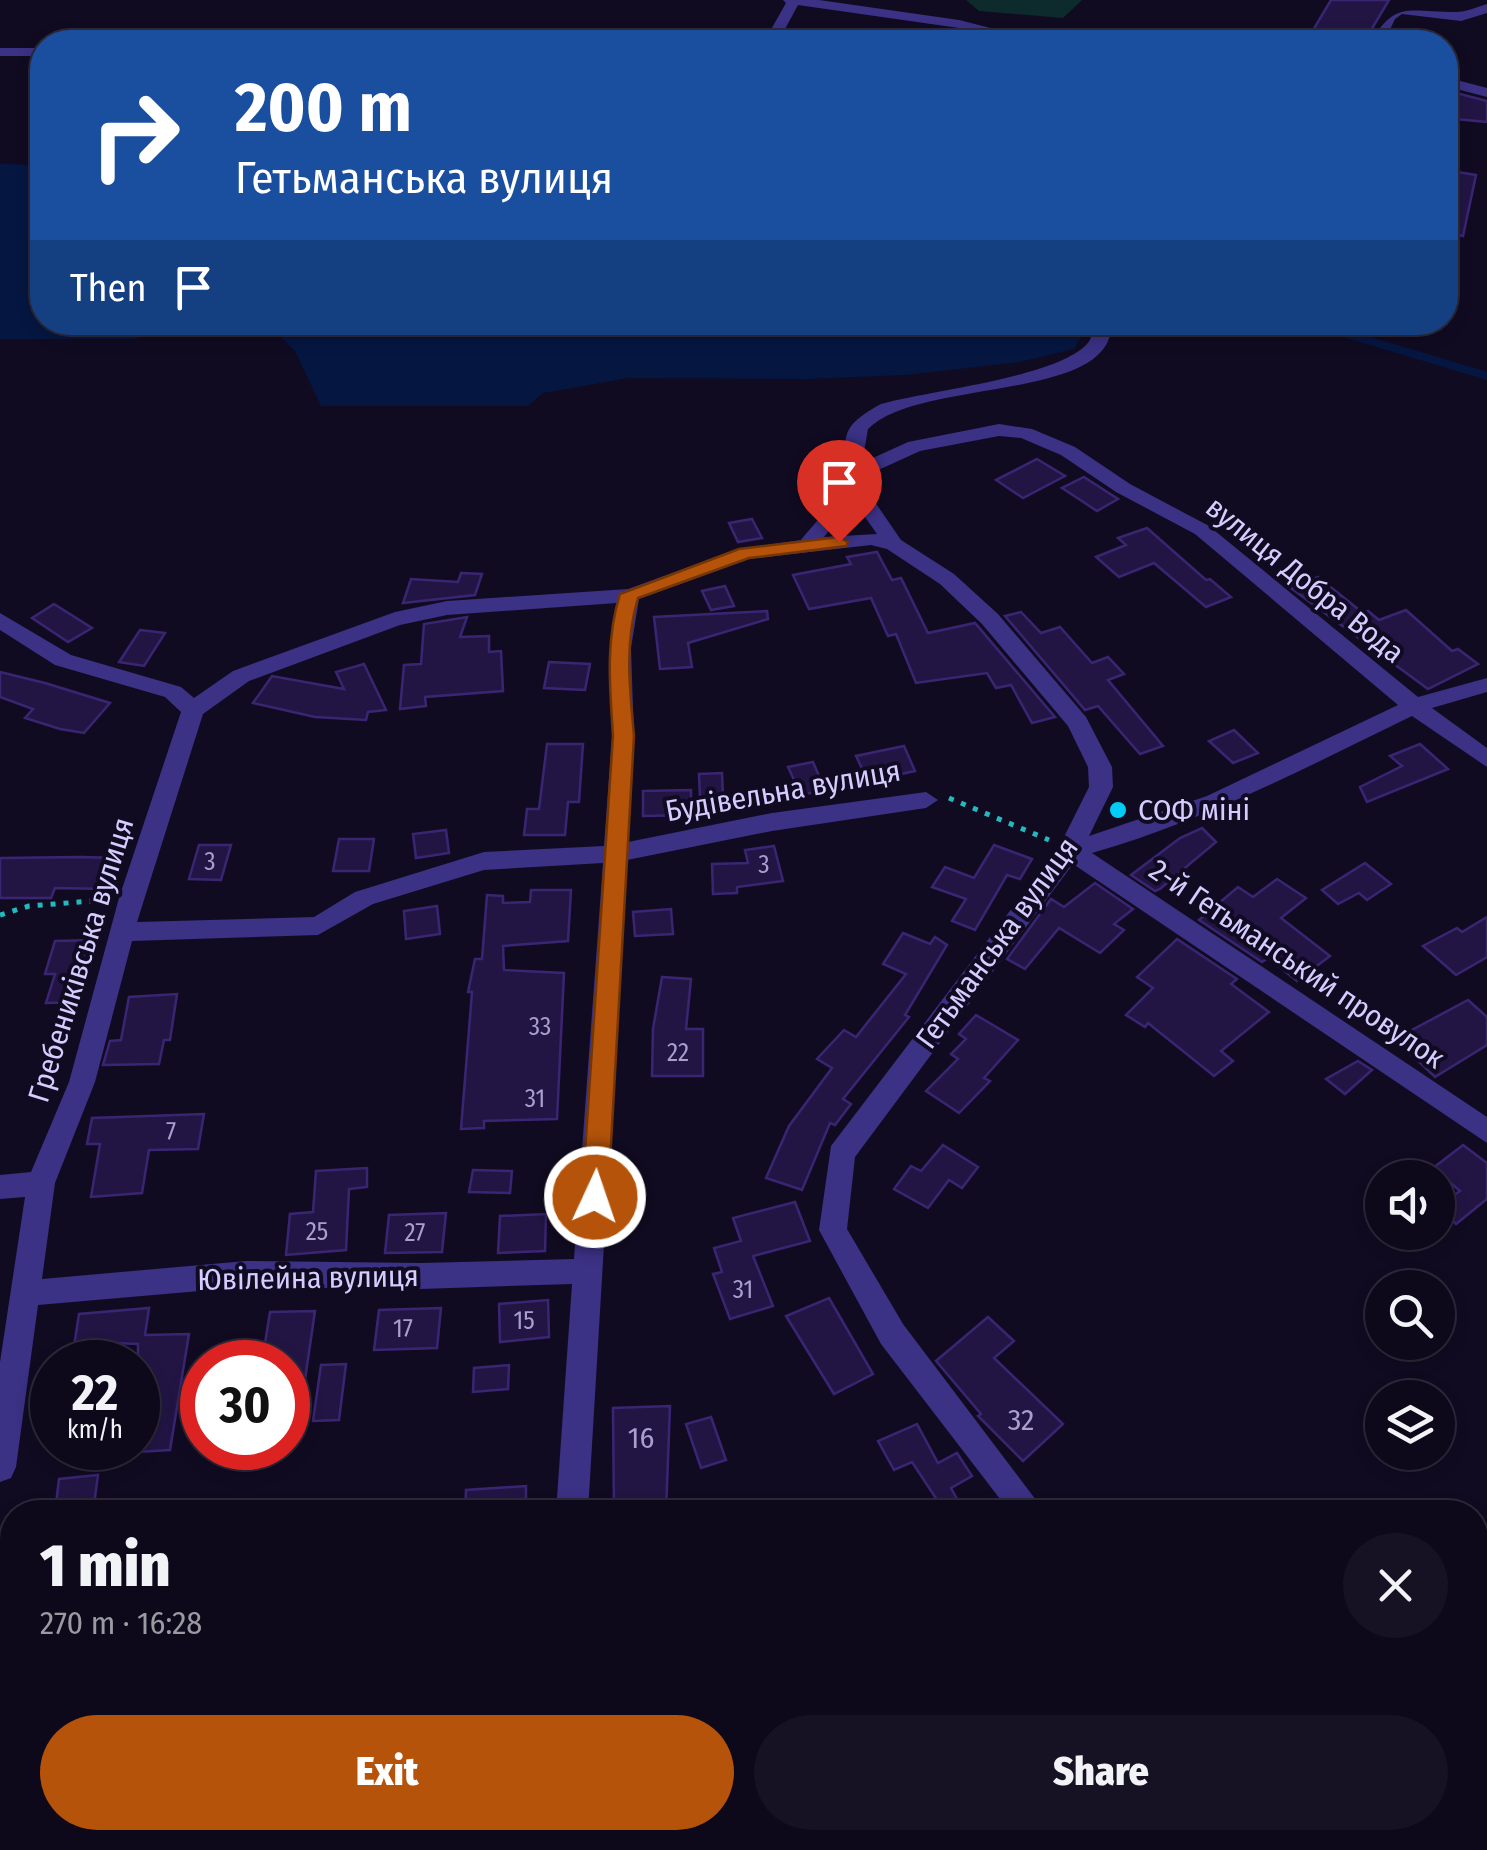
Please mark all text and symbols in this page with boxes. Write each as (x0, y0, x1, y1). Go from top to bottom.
text: 200 m (235, 66, 412, 150)
icon: right (70, 70, 200, 200)
text: Гетьманська вулиця (235, 151, 613, 205)
icon: arrive (166, 260, 221, 315)
text: Then (70, 265, 146, 311)
pin (797, 440, 882, 543)
icon: arrive (812, 455, 867, 510)
street label: вулиця Добра Вода (1199, 489, 1411, 671)
street label: Будівельна вулиця (663, 753, 903, 829)
place label: СОФ міні (1138, 792, 1250, 828)
marker: СОФ міні (1107, 799, 1129, 821)
street label: Гребениківська вулиця (21, 813, 141, 1107)
street label: Гетьманська вулиця (908, 830, 1086, 1056)
house number: 3 (204, 847, 216, 877)
house number: 3 (758, 850, 770, 880)
street label: 2-й Гетьманський провулок (1143, 852, 1451, 1076)
house number: 33 (529, 1012, 551, 1042)
house number: 22 (667, 1038, 689, 1068)
house number: 31 (525, 1084, 545, 1114)
house number: 7 (166, 1117, 176, 1147)
position arrow (543, 1145, 647, 1249)
map controls (1365, 1160, 1455, 1470)
button: sound (1365, 1160, 1455, 1250)
house number: 25 (306, 1217, 328, 1247)
house number: 27 (405, 1218, 425, 1248)
street label: Ювілейна вулиця (197, 1258, 419, 1298)
button: search (1365, 1270, 1455, 1360)
house number: 31 (733, 1275, 753, 1305)
house number: 15 (513, 1306, 535, 1336)
house number: 17 (393, 1314, 413, 1344)
speed limit sign: 30 (180, 1340, 310, 1470)
text: 22 (72, 1363, 118, 1423)
button: layers (1365, 1380, 1455, 1470)
house number: 32 (1008, 1402, 1034, 1438)
text: km/h (67, 1415, 123, 1445)
house number: 16 (628, 1420, 654, 1456)
text: 1 min (40, 1530, 171, 1602)
button: close (1343, 1533, 1448, 1638)
text: 270 m · 16:28 (40, 1604, 202, 1642)
button: Exit (40, 1715, 734, 1830)
button: Share (754, 1715, 1448, 1830)

